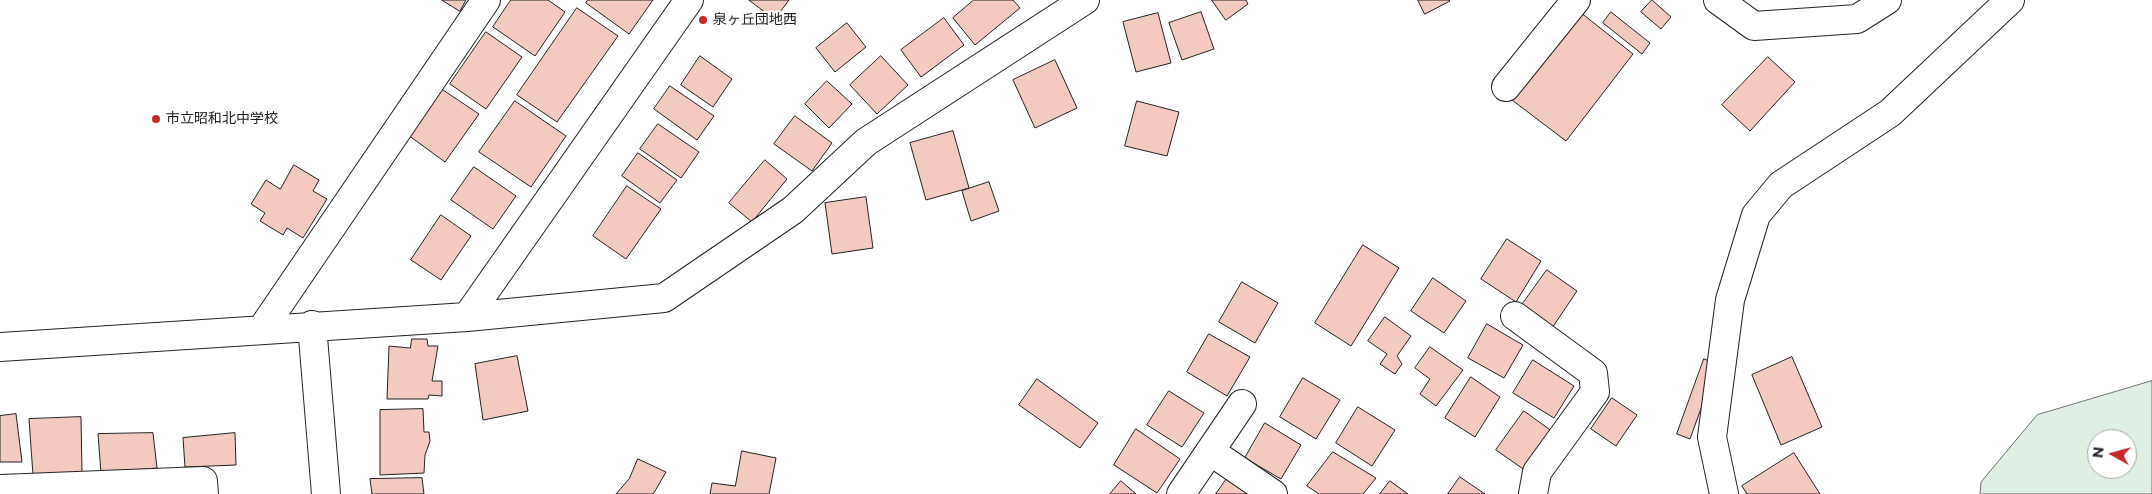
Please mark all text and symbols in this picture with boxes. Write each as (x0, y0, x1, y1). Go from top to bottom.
place label: 泉ヶ丘団地西 (713, 12, 797, 28)
marker: 泉ヶ丘団地西 (697, 14, 709, 26)
place label: 市立昭和北中学校 (166, 111, 278, 127)
marker: 市立昭和北中学校 (150, 113, 162, 125)
north arrow (2087, 429, 2137, 479)
text: N (2088, 446, 2108, 459)

